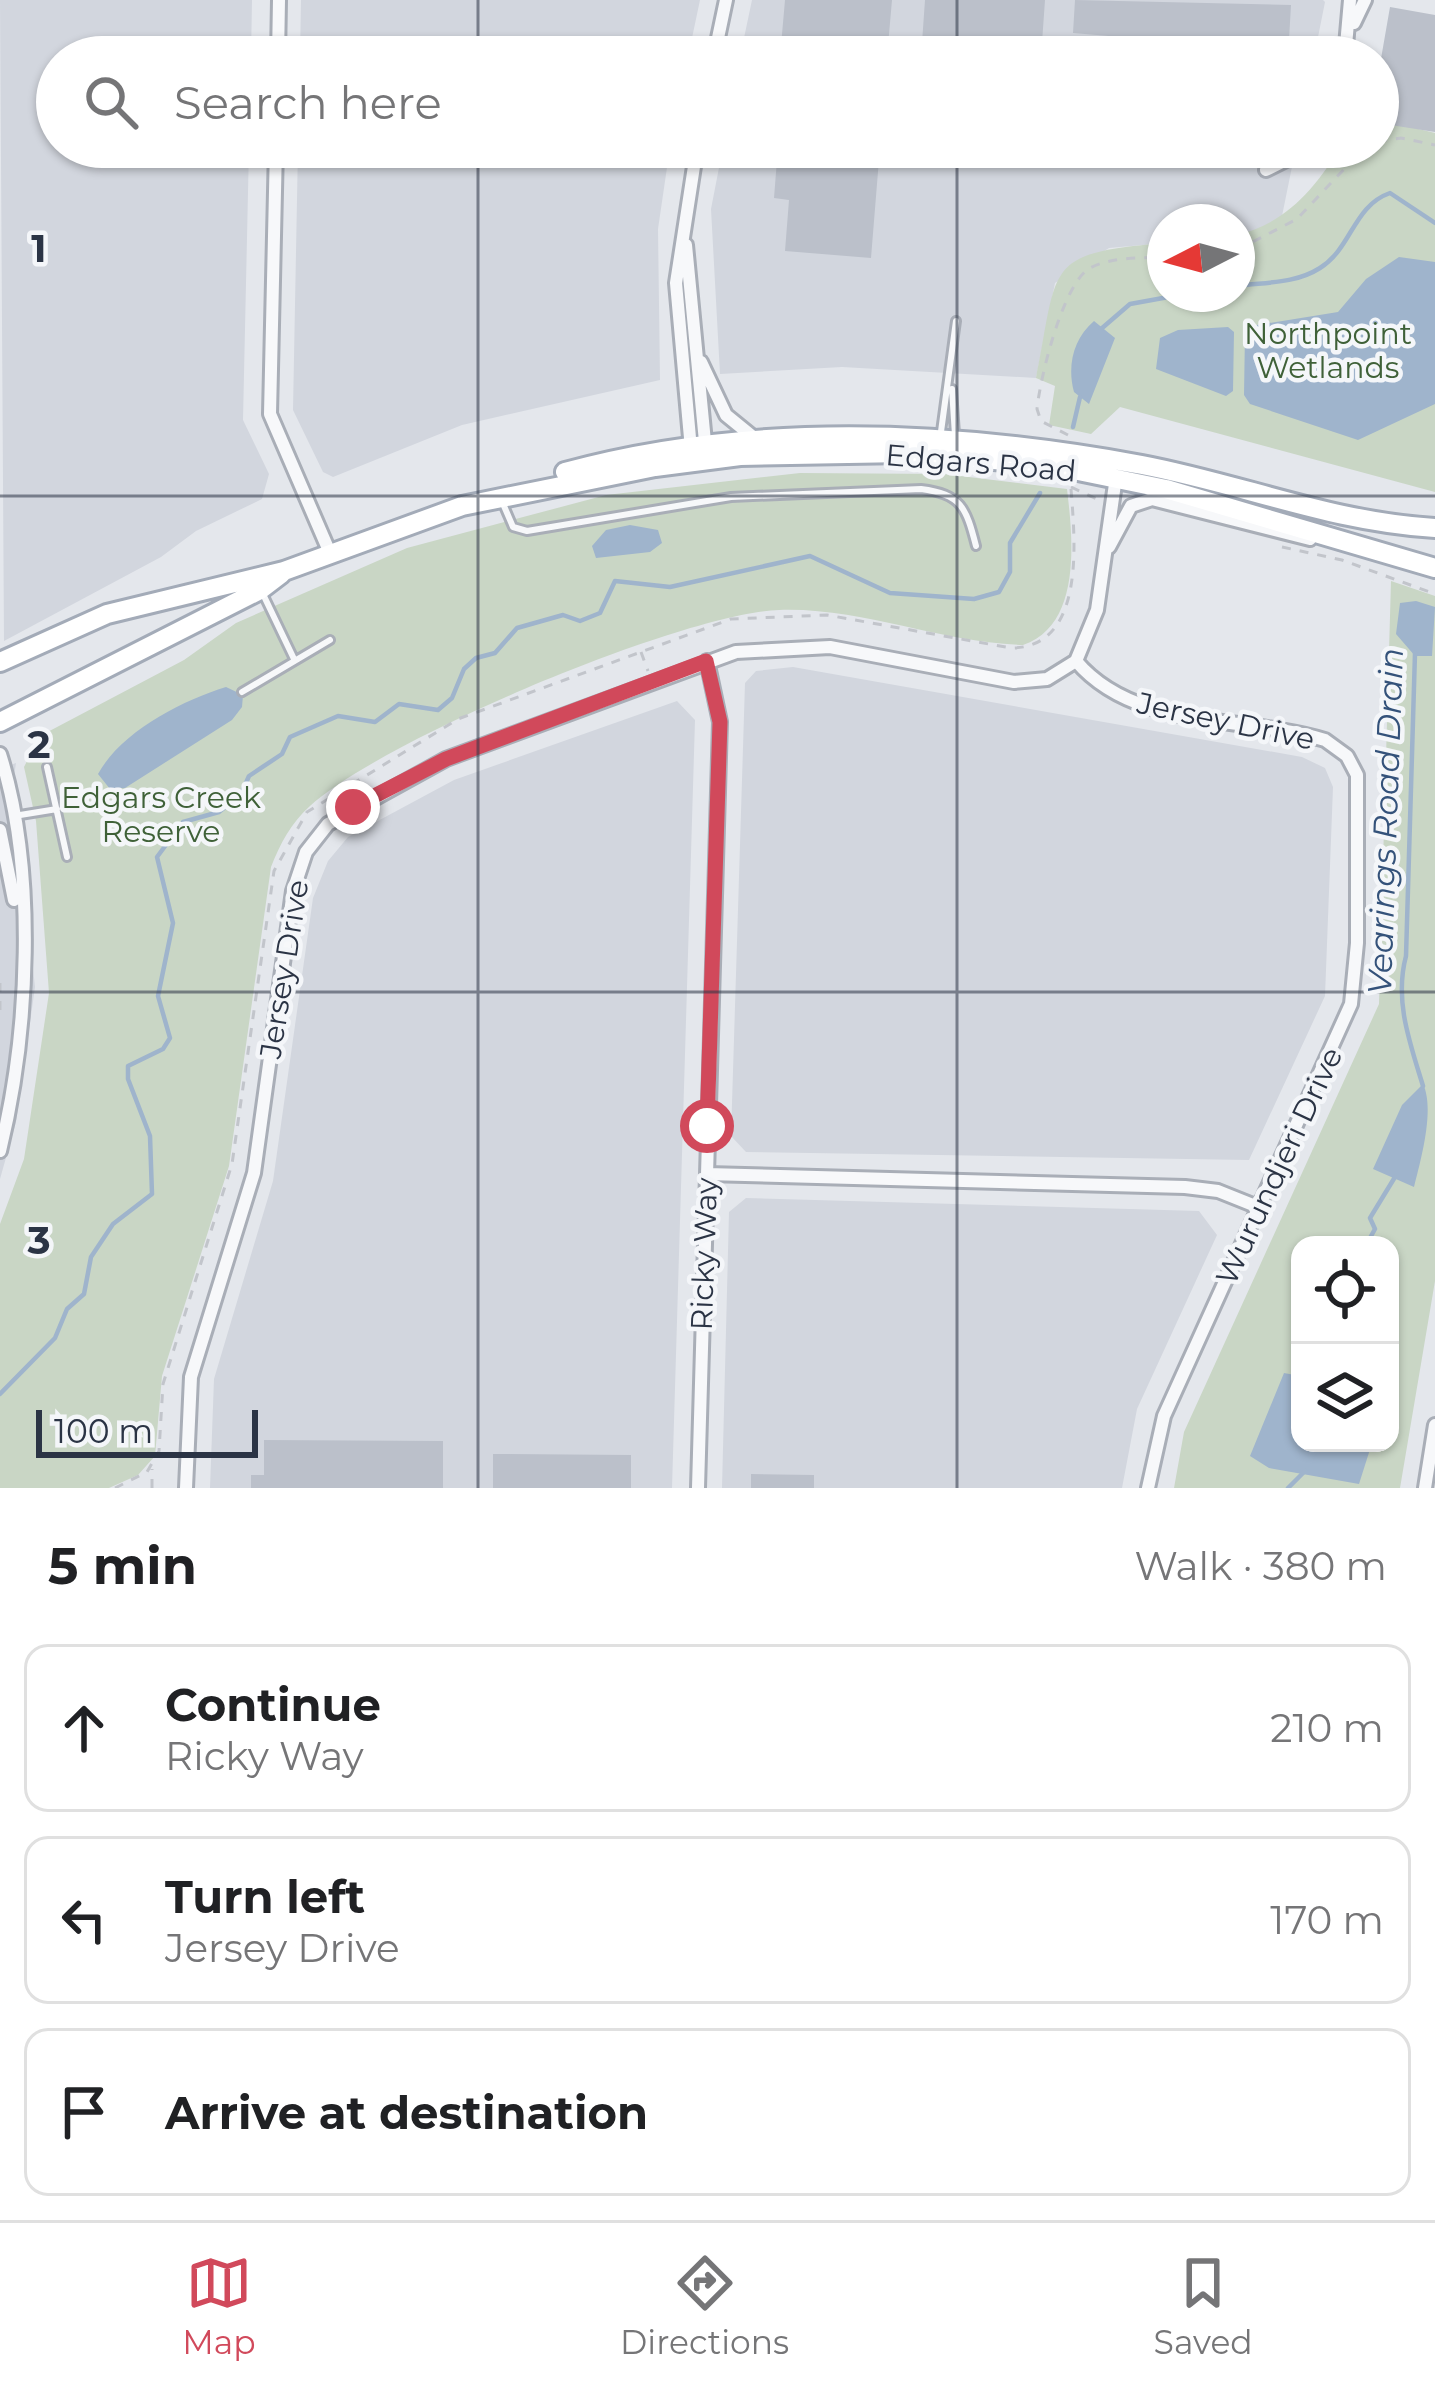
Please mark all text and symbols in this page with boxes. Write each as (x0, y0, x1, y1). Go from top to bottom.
search box (36, 36, 1399, 168)
icon: search (78, 69, 144, 135)
text: Search here (174, 75, 442, 130)
north arrow (1147, 204, 1255, 312)
text: 1 (31, 224, 47, 272)
park label: Northpoint Wetlands (1244, 315, 1412, 386)
street label: Edgars Road (884, 436, 1078, 490)
water label: Vearings Road Drain (1359, 647, 1411, 995)
street label: Jersey Drive (1133, 684, 1318, 758)
text: 2 (27, 720, 51, 768)
park label: Edgars Creek Reserve (61, 779, 261, 850)
route end (326, 780, 380, 834)
street label: Jersey Drive (251, 877, 316, 1062)
street label: Wurundjeri Drive (1208, 1041, 1350, 1291)
route start (680, 1099, 734, 1153)
street label: Ricky Way (683, 1176, 725, 1331)
text: 3 (26, 1216, 51, 1264)
map controls (1291, 1236, 1399, 1452)
button: locate (1291, 1236, 1399, 1344)
button: layers (1291, 1344, 1399, 1452)
scale bar (36, 1404, 258, 1457)
text: 100 m (54, 1411, 153, 1451)
text: 5 min (48, 1535, 197, 1597)
text: Walk · 380 m (1134, 1542, 1387, 1590)
text: Continue (165, 1677, 381, 1732)
icon: ahead (51, 1695, 117, 1761)
text: 210 m (1270, 1704, 1384, 1752)
text: Ricky Way (165, 1732, 364, 1780)
text: Turn left (165, 1869, 365, 1924)
icon: left (51, 1887, 117, 1953)
text: 170 m (1270, 1896, 1384, 1944)
text: Jersey Drive (165, 1924, 400, 1972)
icon: arrive (51, 2079, 117, 2145)
text: Arrive at destination (165, 2085, 648, 2140)
tab: Map (182, 2250, 256, 2362)
tab: Directions (620, 2250, 789, 2362)
tab: Saved (1154, 2250, 1253, 2362)

